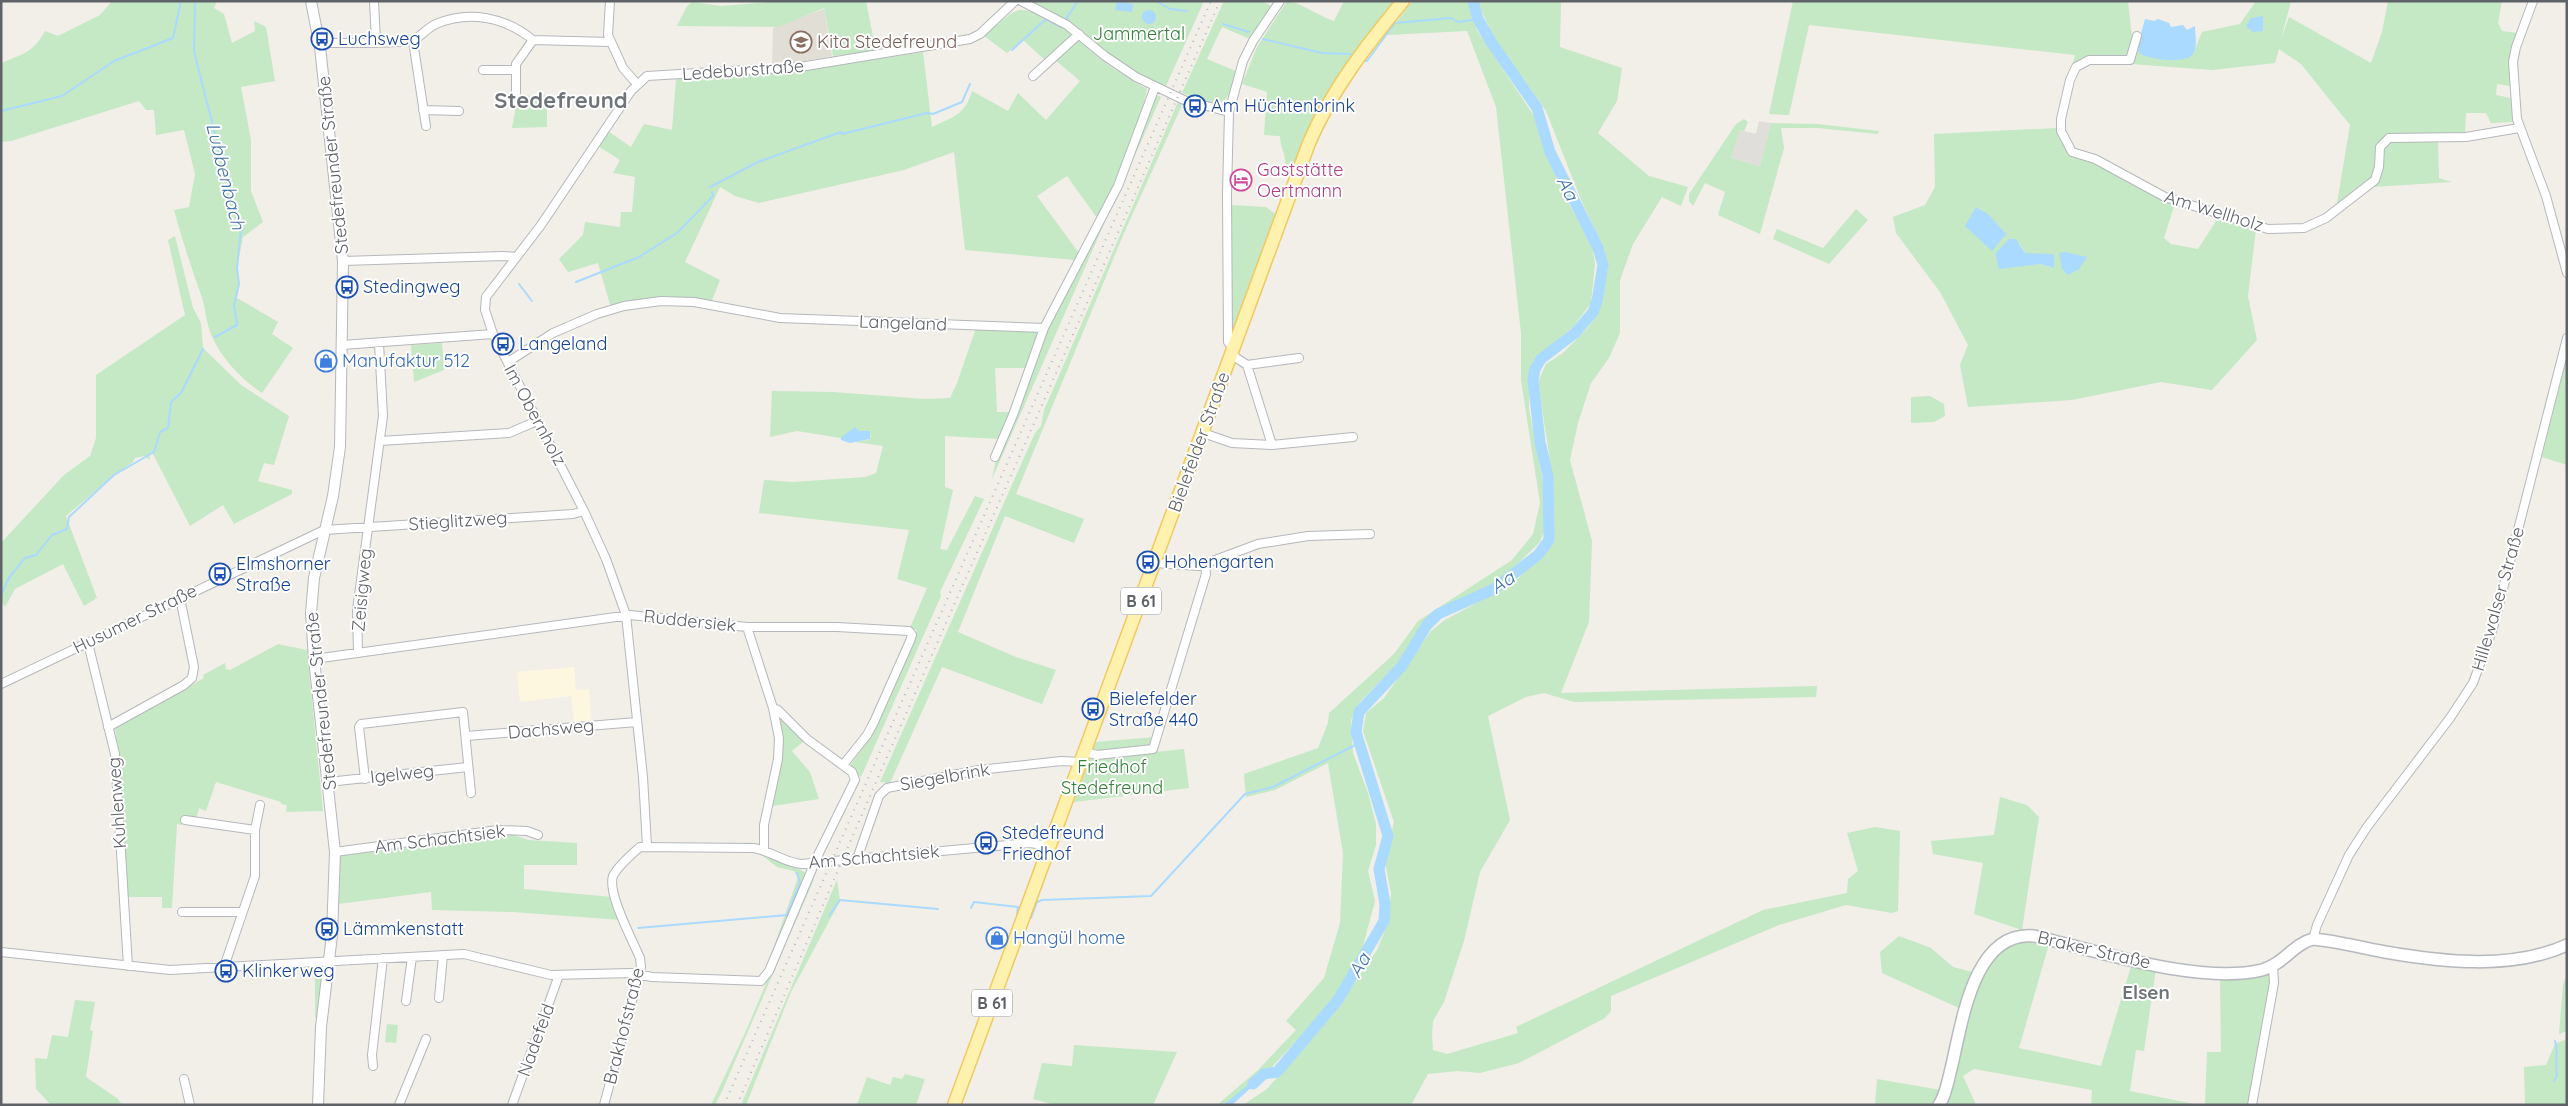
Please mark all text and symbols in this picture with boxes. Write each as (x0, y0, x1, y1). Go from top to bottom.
park label: Jammertal (1093, 22, 1185, 45)
bus stop icon: Luchsweg (310, 27, 334, 51)
place label: Luchsweg (338, 27, 421, 50)
school or university icon: Kita Stedefreund (789, 30, 813, 54)
place label: Kita Stedefreund (817, 30, 957, 53)
street label: Ledeburstraße (681, 54, 805, 85)
street label: Stedefreunder Straße (312, 75, 353, 255)
district label: Stedefreund (494, 86, 628, 114)
bus stop icon: Am Hüchtenbrink (1183, 94, 1207, 118)
place label: Am Hüchtenbrink (1211, 94, 1355, 117)
water label: Lubbenbach (201, 120, 251, 233)
place label: Gaststätte Oertmann (1257, 158, 1343, 202)
hotel icon: Gaststätte Oertmann (1229, 168, 1253, 192)
water label: Aa (1552, 172, 1585, 206)
street label: Am Wellholz (2162, 185, 2266, 236)
bus stop icon: Stedingweg (335, 275, 359, 299)
place label: Stedingweg (363, 275, 461, 298)
street label: Langeland (858, 309, 948, 336)
bus stop icon: Langeland (491, 332, 515, 356)
place label: Langeland (519, 332, 607, 355)
shop icon: Manufaktur 512 (314, 349, 338, 373)
place label: Manufaktur 512 (342, 349, 470, 372)
street label: Im Obernholz (499, 360, 572, 470)
street label: Bielefelder Straße (1162, 369, 1235, 515)
street label: Stieglitzweg (408, 506, 508, 535)
street label: Hillewalser Straße (2466, 524, 2529, 674)
street label: Zeisigweg (346, 547, 377, 633)
bus stop icon: Hohengarten (1136, 550, 1160, 574)
place label: Hohengarten (1164, 550, 1274, 573)
place label: Elmshorner Straße (236, 552, 331, 596)
bus stop icon: Elmshorner Straße (208, 562, 232, 586)
water label: Aa (1485, 564, 1520, 599)
street label: Husumer Straße (69, 579, 201, 659)
road number: B 61 (1121, 588, 1161, 614)
street label: Ruddersiek (643, 604, 738, 637)
street label: Stedefreunder Straße (300, 611, 341, 791)
place label: Bielefelder Straße 440 (1109, 687, 1199, 731)
bus stop icon: Bielefelder Straße 440 (1081, 697, 1105, 721)
street label: Dachsweg (507, 713, 595, 744)
park label: Friedhof Stedefreund (1061, 755, 1163, 799)
street label: Kuhlenweg (102, 756, 131, 850)
street label: Siegelbrink (898, 757, 992, 796)
street label: Igelweg (369, 759, 435, 788)
street label: Am Schachtsiek (373, 819, 507, 858)
place label: Stedefreund Friedhof (1002, 821, 1104, 865)
bus stop icon: Stedefreund Friedhof (974, 831, 998, 855)
street label: Am Schachtsiek (807, 839, 941, 874)
bus stop icon: Lämmkenstatt (315, 917, 339, 941)
place label: Lämmkenstatt (343, 917, 464, 940)
street label: Braker Straße (2035, 925, 2153, 974)
shop icon: Hangül home (985, 926, 1009, 950)
place label: Hangül home (1013, 926, 1125, 949)
water label: Aa (1343, 947, 1376, 981)
bus stop icon: Klinkerweg (214, 959, 238, 983)
place label: Klinkerweg (242, 959, 335, 982)
street label: Brakhofstraße (598, 965, 649, 1087)
district label: Elsen (2122, 980, 2170, 1004)
road number: B 61 (972, 990, 1012, 1016)
street label: Nadefeld (512, 1000, 559, 1079)

